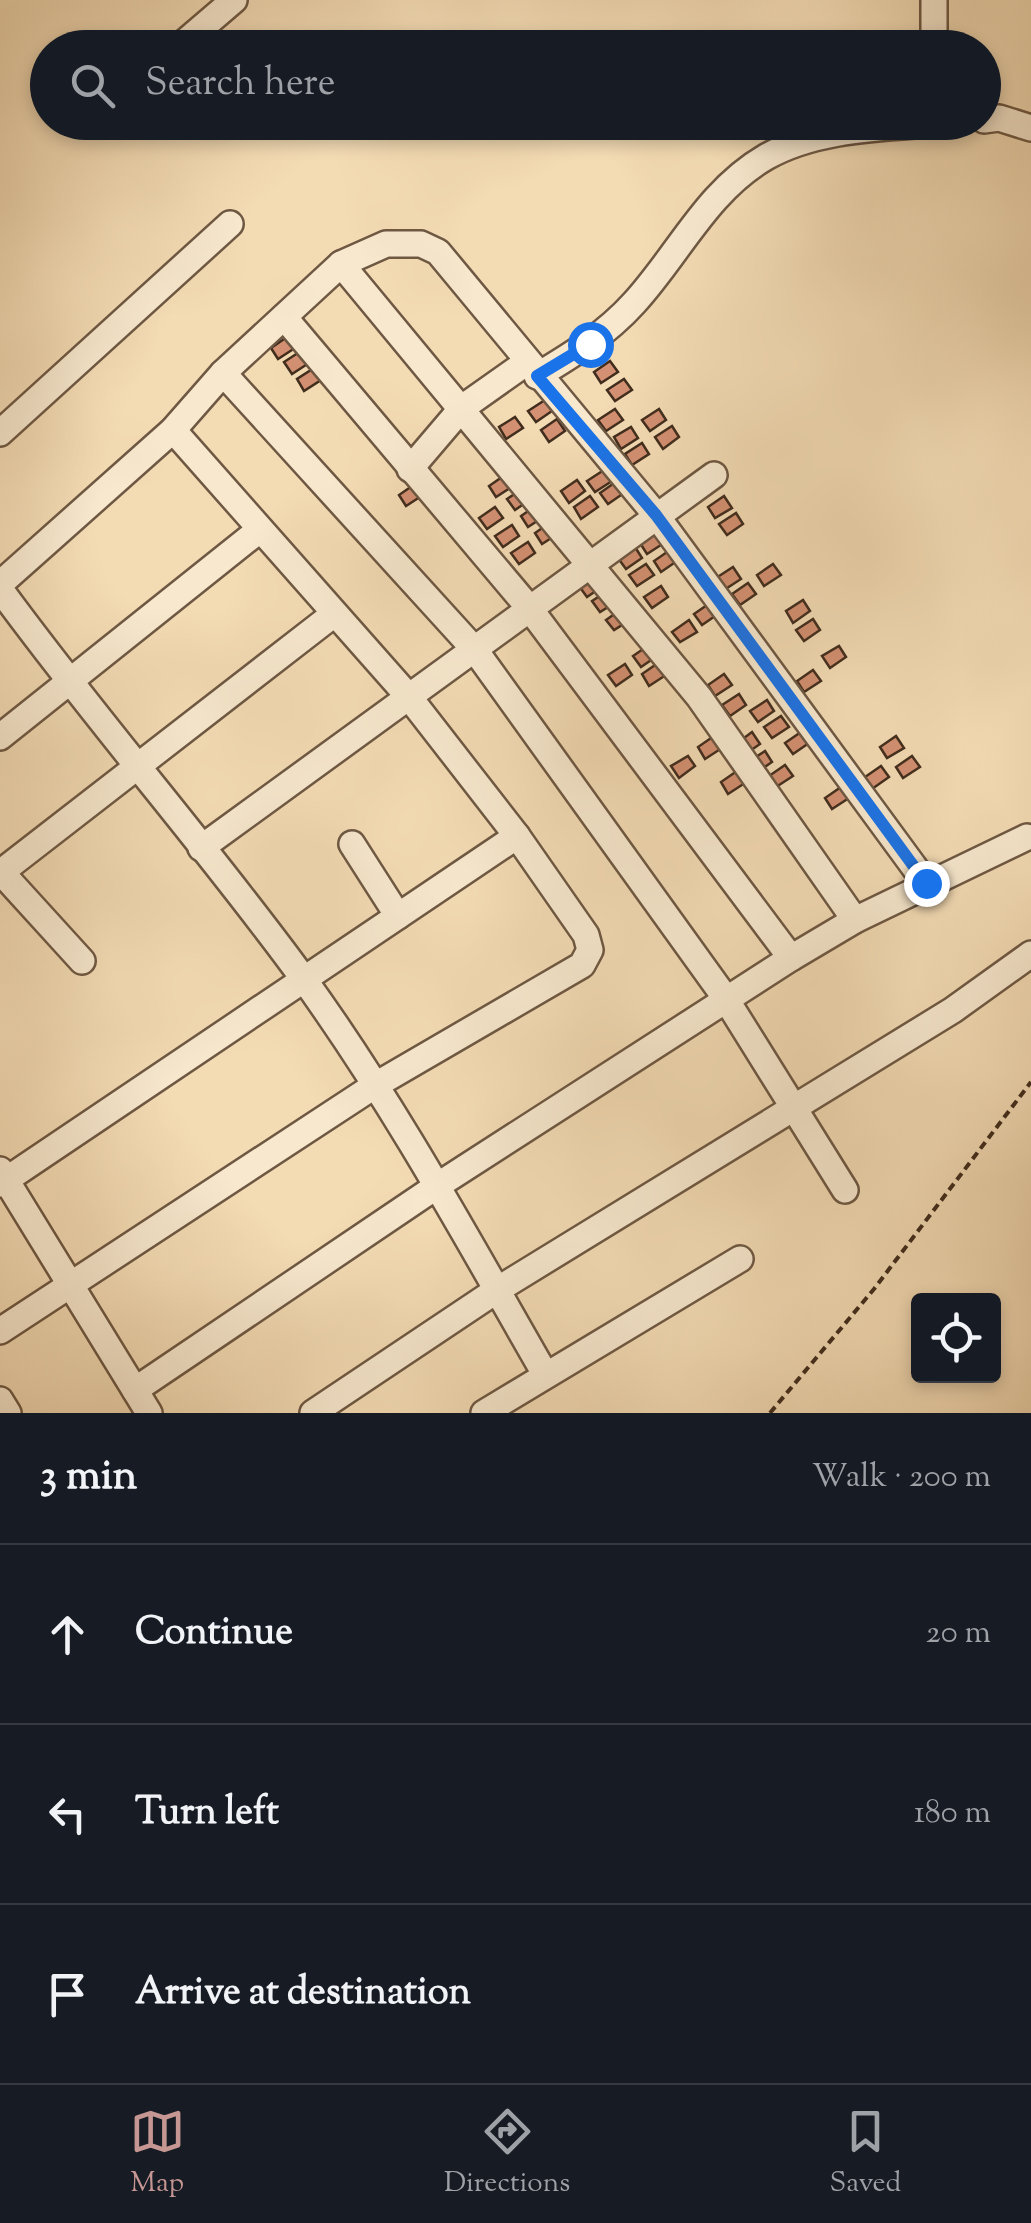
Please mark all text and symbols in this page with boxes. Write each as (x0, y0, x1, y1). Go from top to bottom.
search box (30, 30, 1001, 140)
icon: search (65, 58, 120, 113)
text: Search here (145, 58, 336, 112)
route start (568, 322, 614, 368)
route end (904, 861, 950, 907)
map controls (911, 1293, 1001, 1383)
button: locate (911, 1293, 1001, 1383)
text: 3 min (40, 1448, 137, 1508)
text: Walk · 200 m (812, 1455, 991, 1501)
icon: ahead (40, 1607, 95, 1662)
text: Continue (135, 1607, 293, 1661)
text: 20 m (926, 1611, 991, 1657)
icon: left (40, 1787, 95, 1842)
text: Turn left (135, 1787, 279, 1841)
text: 180 m (914, 1791, 991, 1837)
icon: arrive (40, 1967, 95, 2022)
text: Arrive at destination (135, 1967, 471, 2021)
tab: Map (130, 2104, 185, 2204)
tab: Directions (444, 2104, 570, 2204)
tab: Saved (829, 2104, 901, 2204)

